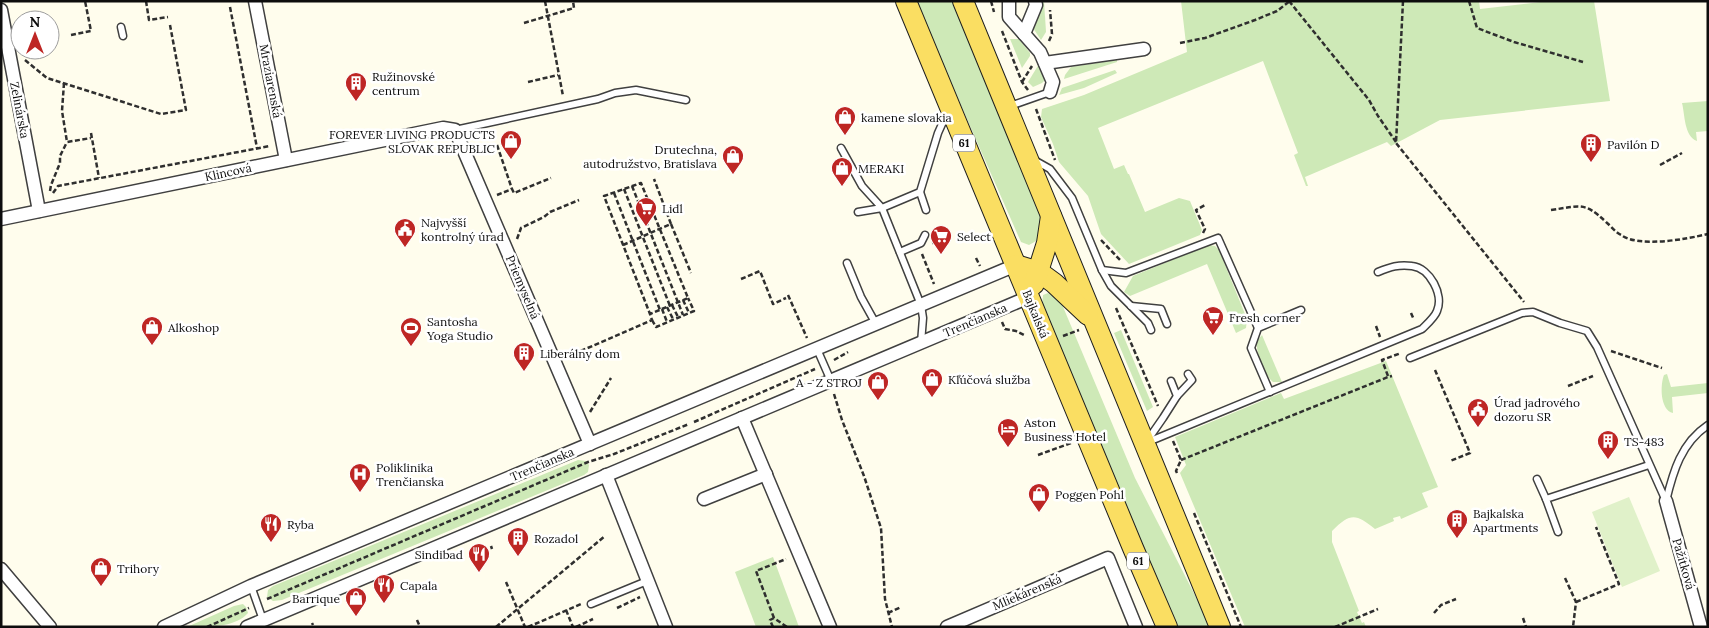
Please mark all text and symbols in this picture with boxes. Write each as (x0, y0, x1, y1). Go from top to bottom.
north arrow (10, 10, 60, 60)
text: N (30, 13, 41, 31)
street label: Mraziarenská (256, 43, 286, 119)
place label: Ružinovské centrum (372, 69, 435, 98)
building icon: Ružinovské centrum (344, 71, 368, 102)
street label: Zelinárska (7, 80, 33, 140)
shop icon: kamene slovakia (833, 105, 857, 136)
place label: kamene slovakia (861, 110, 952, 125)
place label: FOREVER LIVING PRODUCTS SLOVAK REPUBLIC (329, 127, 496, 156)
shop icon: FOREVER LIVING PRODUCTS SLOVAK REPUBLIC (499, 129, 523, 160)
building icon: Pavilón D (1579, 132, 1603, 163)
road number: 61 (953, 134, 975, 152)
place label: Pavilón D (1607, 137, 1659, 152)
place label: Drutechna, autodružstvo, Bratislava (583, 142, 717, 171)
shop icon: Drutechna, autodružstvo, Bratislava (721, 144, 745, 175)
shop icon: MERAKI (830, 156, 854, 187)
street label: Klincová (203, 160, 253, 184)
place label: MERAKI (858, 161, 904, 176)
supermarket icon: Lidl (634, 196, 658, 227)
place label: Lidl (662, 201, 683, 216)
place label: Najvyšší kontrolný úrad (421, 215, 504, 244)
public building icon: Najvyšší kontrolný úrad (393, 217, 417, 248)
supermarket icon: Select (929, 224, 953, 255)
place label: Select (957, 229, 991, 244)
street label: Priemyselná (503, 253, 543, 321)
street label: Bajkalská (1020, 288, 1052, 340)
street label: Trenčianska (941, 300, 1009, 340)
supermarket icon: Fresh corner (1201, 305, 1225, 336)
place label: Fresh corner (1229, 310, 1301, 325)
place label: Santosha Yoga Studio (426, 314, 493, 343)
shop icon: Alkoshop (140, 315, 164, 346)
sports icon: Santosha Yoga Studio (399, 316, 423, 347)
place label: Alkoshop (167, 320, 219, 335)
building icon: Liberálny dom (512, 341, 536, 372)
place label: Liberálny dom (540, 346, 620, 361)
shop icon: Kľúčová služba (920, 367, 944, 398)
shop icon: A - Z STROJ (866, 370, 890, 401)
place label: Kľúčová služba (948, 372, 1031, 387)
place label: A - Z STROJ (795, 375, 863, 390)
place label: Úrad jadrového dozoru SR (1494, 395, 1580, 424)
public building icon: Úrad jadrového dozoru SR (1466, 397, 1490, 428)
place label: Aston Business Hotel (1023, 415, 1106, 444)
hotel icon: Aston Business Hotel (996, 417, 1020, 448)
building icon: TS-483 (1596, 429, 1620, 460)
place label: TS-483 (1624, 434, 1665, 449)
street label: Trenčianska (508, 444, 576, 484)
place label: Poliklinika Trenčianska (376, 460, 444, 489)
hospital icon: Poliklinika Trenčianska (348, 462, 372, 493)
shop icon: Poggen Pohl (1027, 482, 1051, 513)
place label: Poggen Pohl (1055, 487, 1124, 502)
place label: Bajkalska Apartments (1472, 506, 1539, 535)
building icon: Bajkalska Apartments (1445, 508, 1469, 539)
restaurant icon: Ryba (259, 512, 283, 543)
place label: Ryba (287, 517, 314, 532)
building icon: Rozadol (506, 526, 530, 557)
place label: Rozadol (534, 531, 578, 546)
street label: Pažítková (1669, 536, 1699, 592)
restaurant icon: Sindibad (467, 542, 491, 573)
place label: Sindibad (415, 547, 463, 562)
road number: 61 (1127, 552, 1149, 570)
shop icon: Trihory (89, 556, 113, 587)
place label: Trihory (117, 561, 160, 576)
street label: Mliekárenská (990, 571, 1064, 613)
restaurant icon: Capala (372, 573, 396, 604)
place label: Capala (400, 578, 437, 593)
shop icon: Barrique (344, 586, 368, 617)
place label: Barrique (292, 591, 340, 606)

